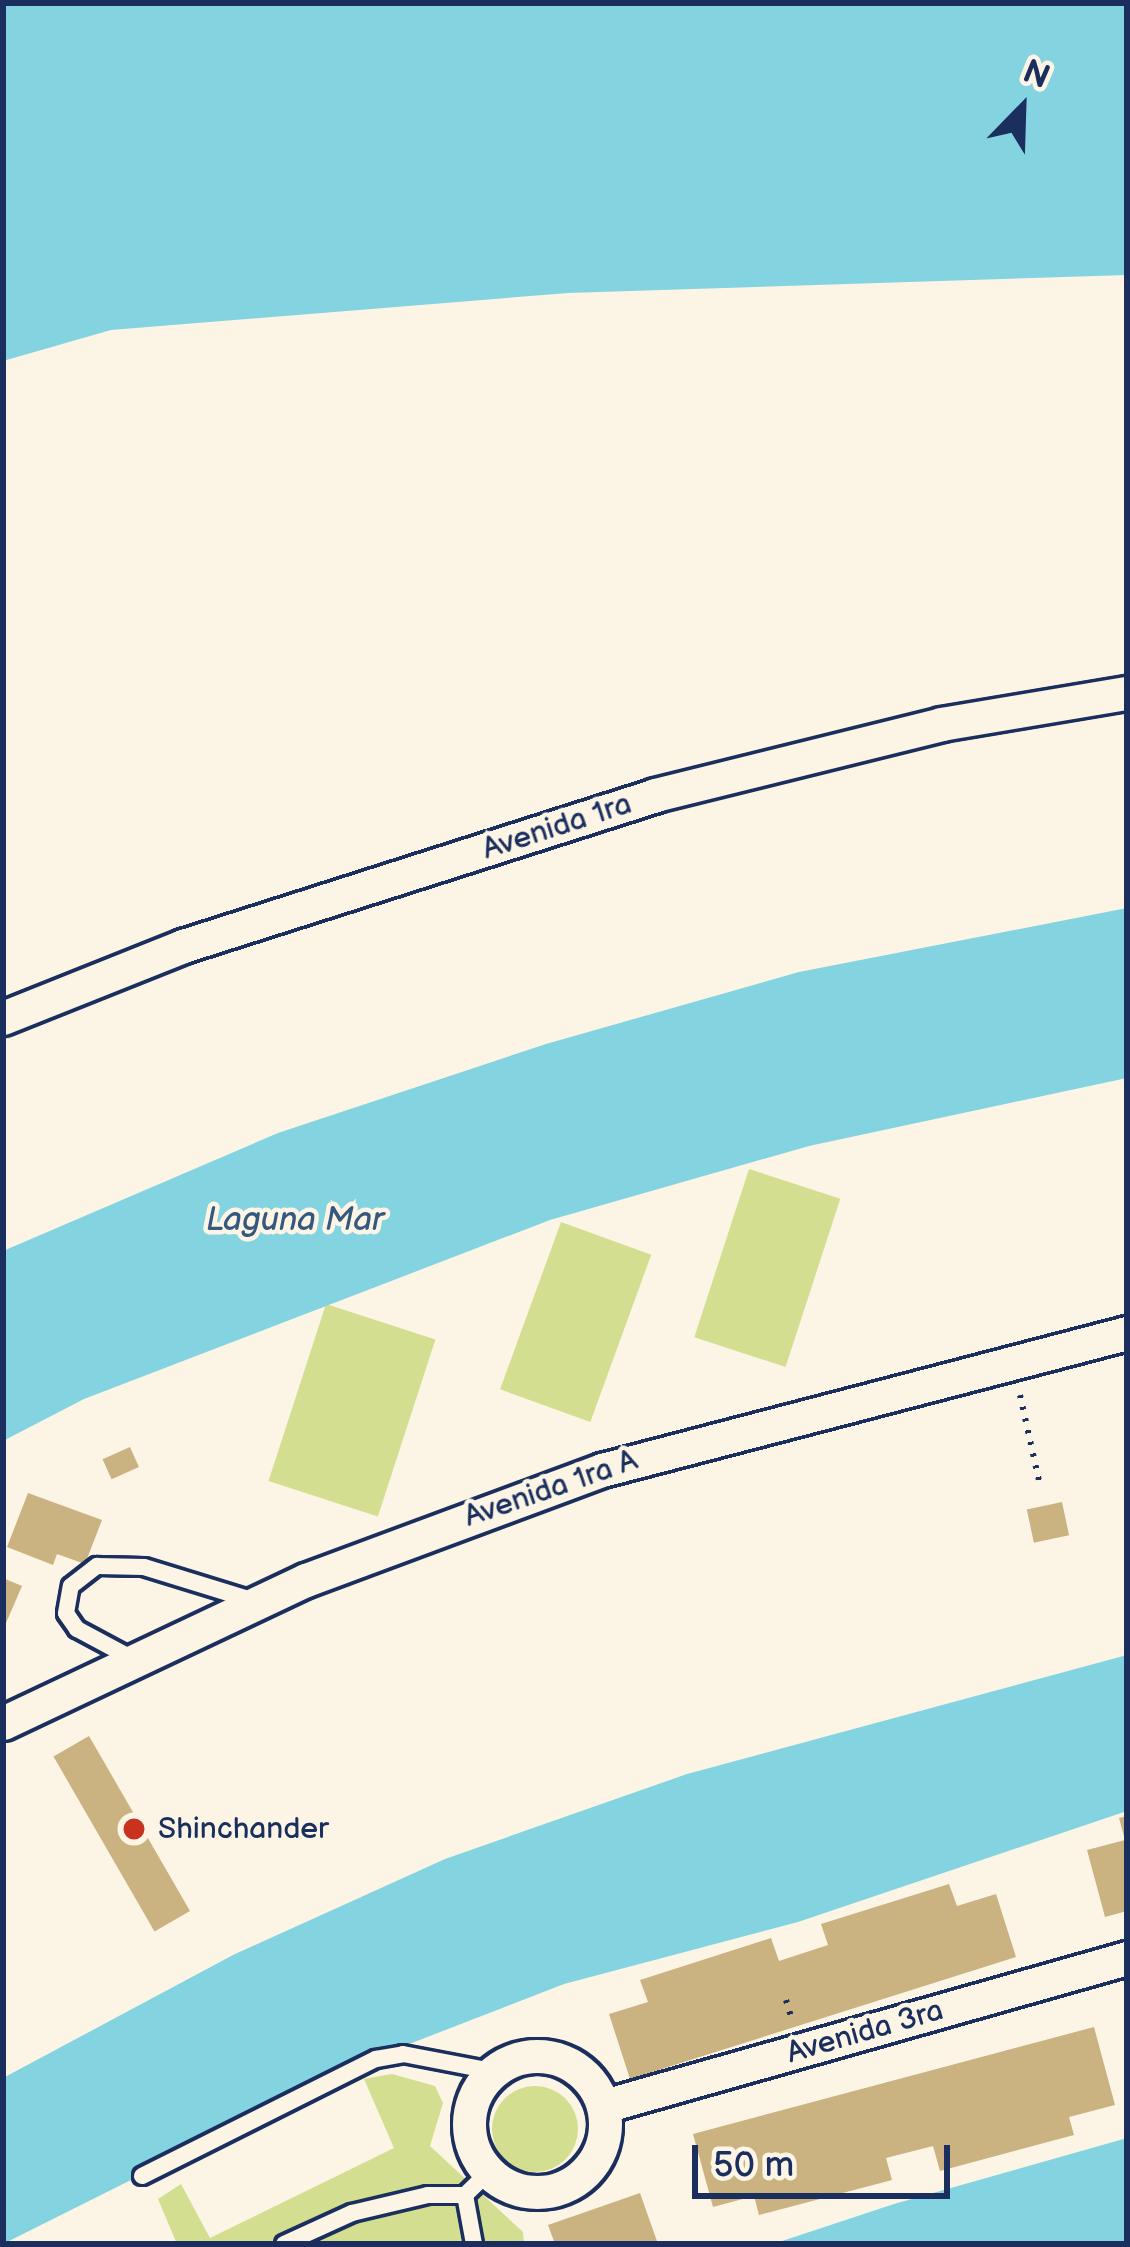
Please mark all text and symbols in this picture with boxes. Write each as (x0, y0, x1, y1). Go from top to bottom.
north arrow (962, 48, 1082, 168)
text: N (1017, 52, 1055, 98)
street label: Avenida 1ra (478, 786, 636, 868)
water label: Laguna Mar (206, 1201, 384, 1241)
street label: Avenida 1ra A (460, 1443, 642, 1535)
place label: Shinchander (158, 1811, 329, 1847)
marker: Shinchander (121, 1816, 147, 1842)
street label: Avenida 3ra (783, 1992, 947, 2072)
scale bar (698, 2121, 956, 2195)
text: 50 m (713, 2144, 794, 2187)

